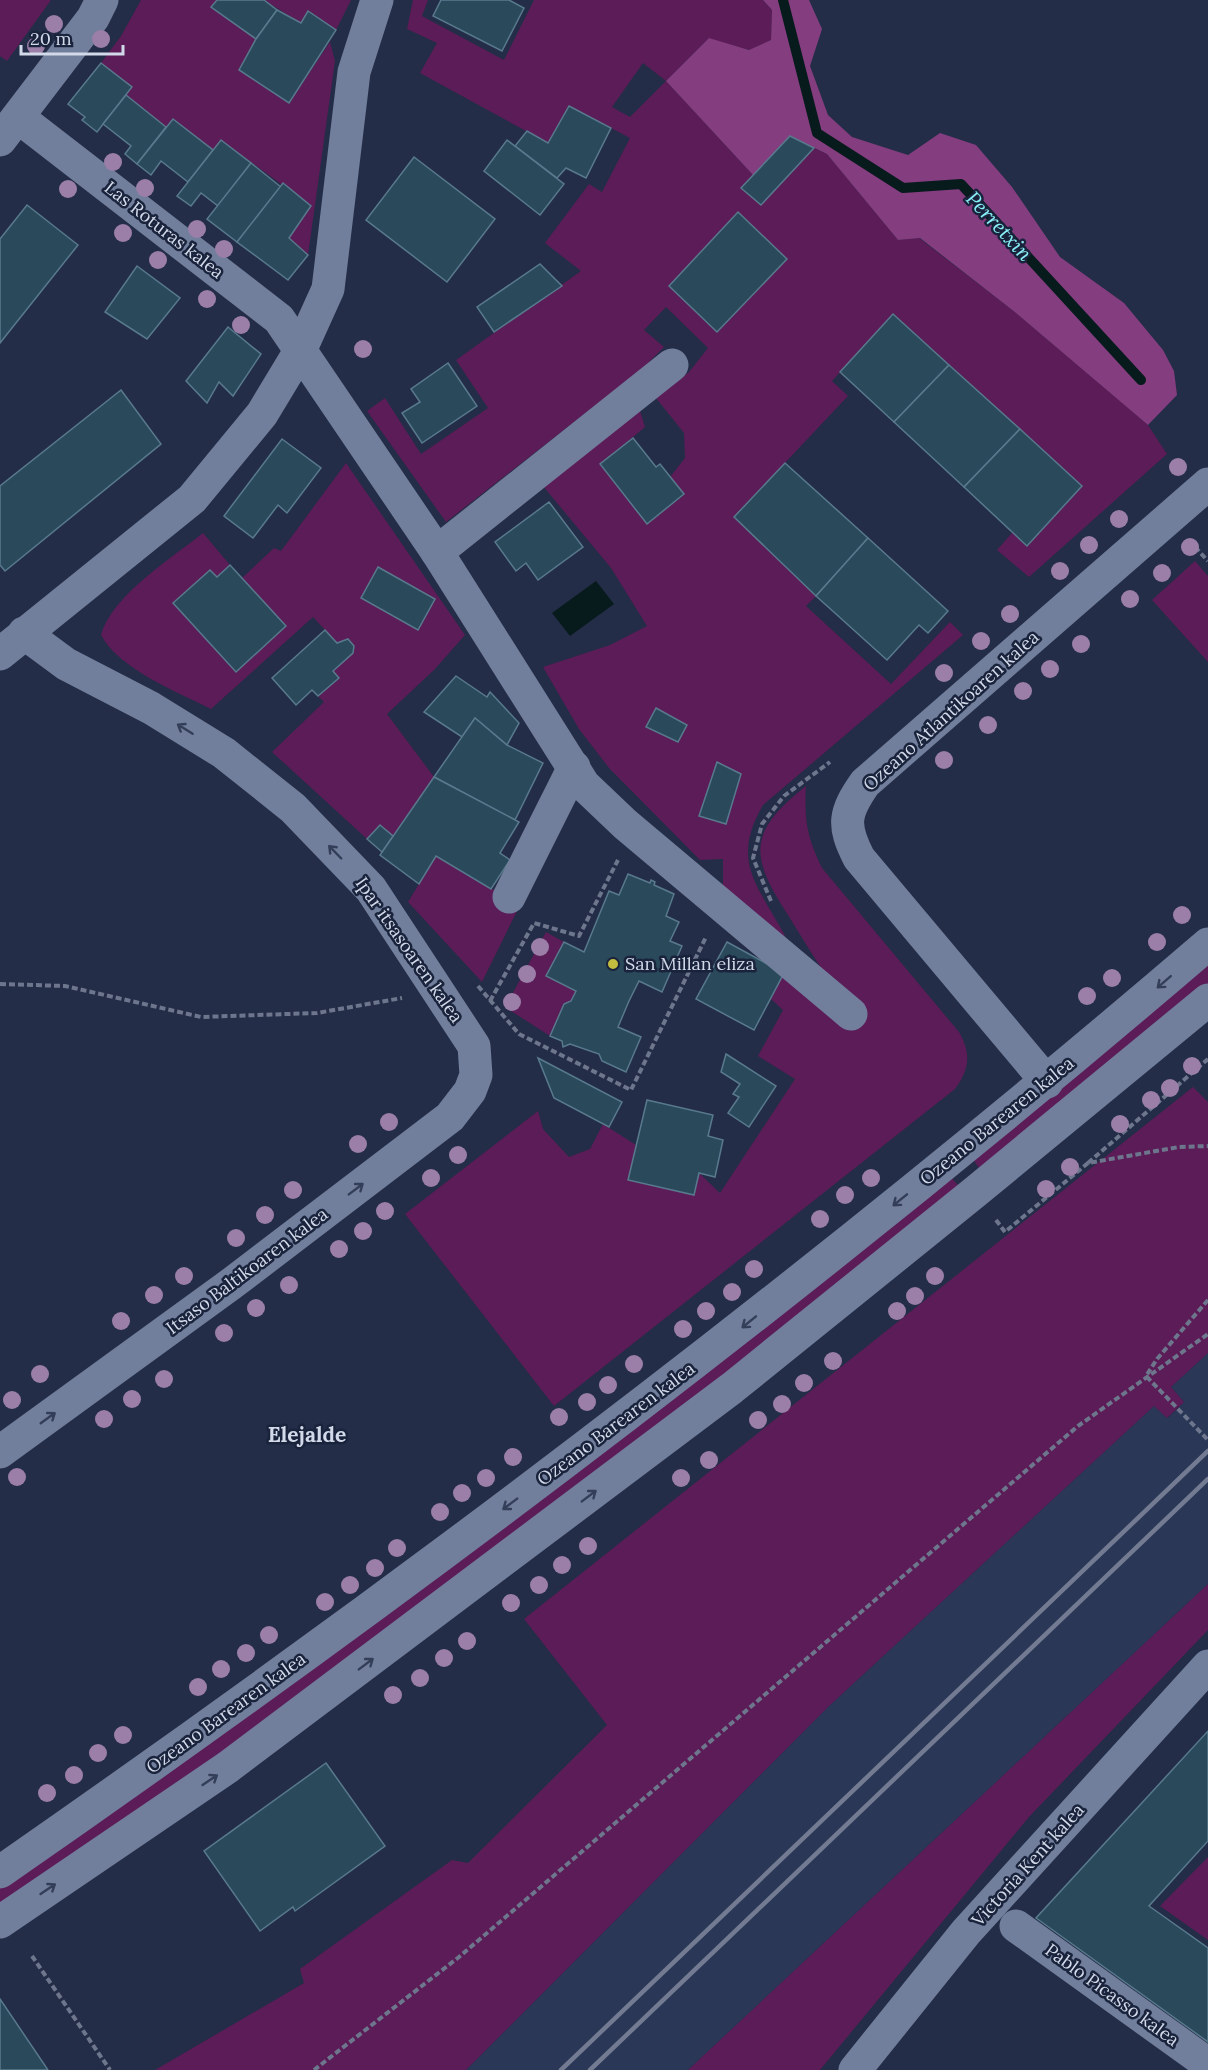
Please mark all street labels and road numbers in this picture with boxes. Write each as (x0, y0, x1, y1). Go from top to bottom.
street label: Las Roturas kalea (100, 176, 229, 283)
street label: Ozeano Atlantikoaren kalea (858, 625, 1043, 796)
street label: Ipar itsasoaren kalea (351, 873, 468, 1027)
street label: Ozeano Barearen kalea (915, 1051, 1078, 1190)
street label: Itsaso Baltikoaren kalea (161, 1202, 332, 1339)
street label: Ozeano Barearen kalea (532, 1357, 699, 1490)
street label: Ozeano Barearen kalea (141, 1647, 310, 1778)
street label: Victoria Kent kalea (966, 1798, 1089, 1932)
street label: Pablo Picasso kalea (1041, 1938, 1184, 2051)

